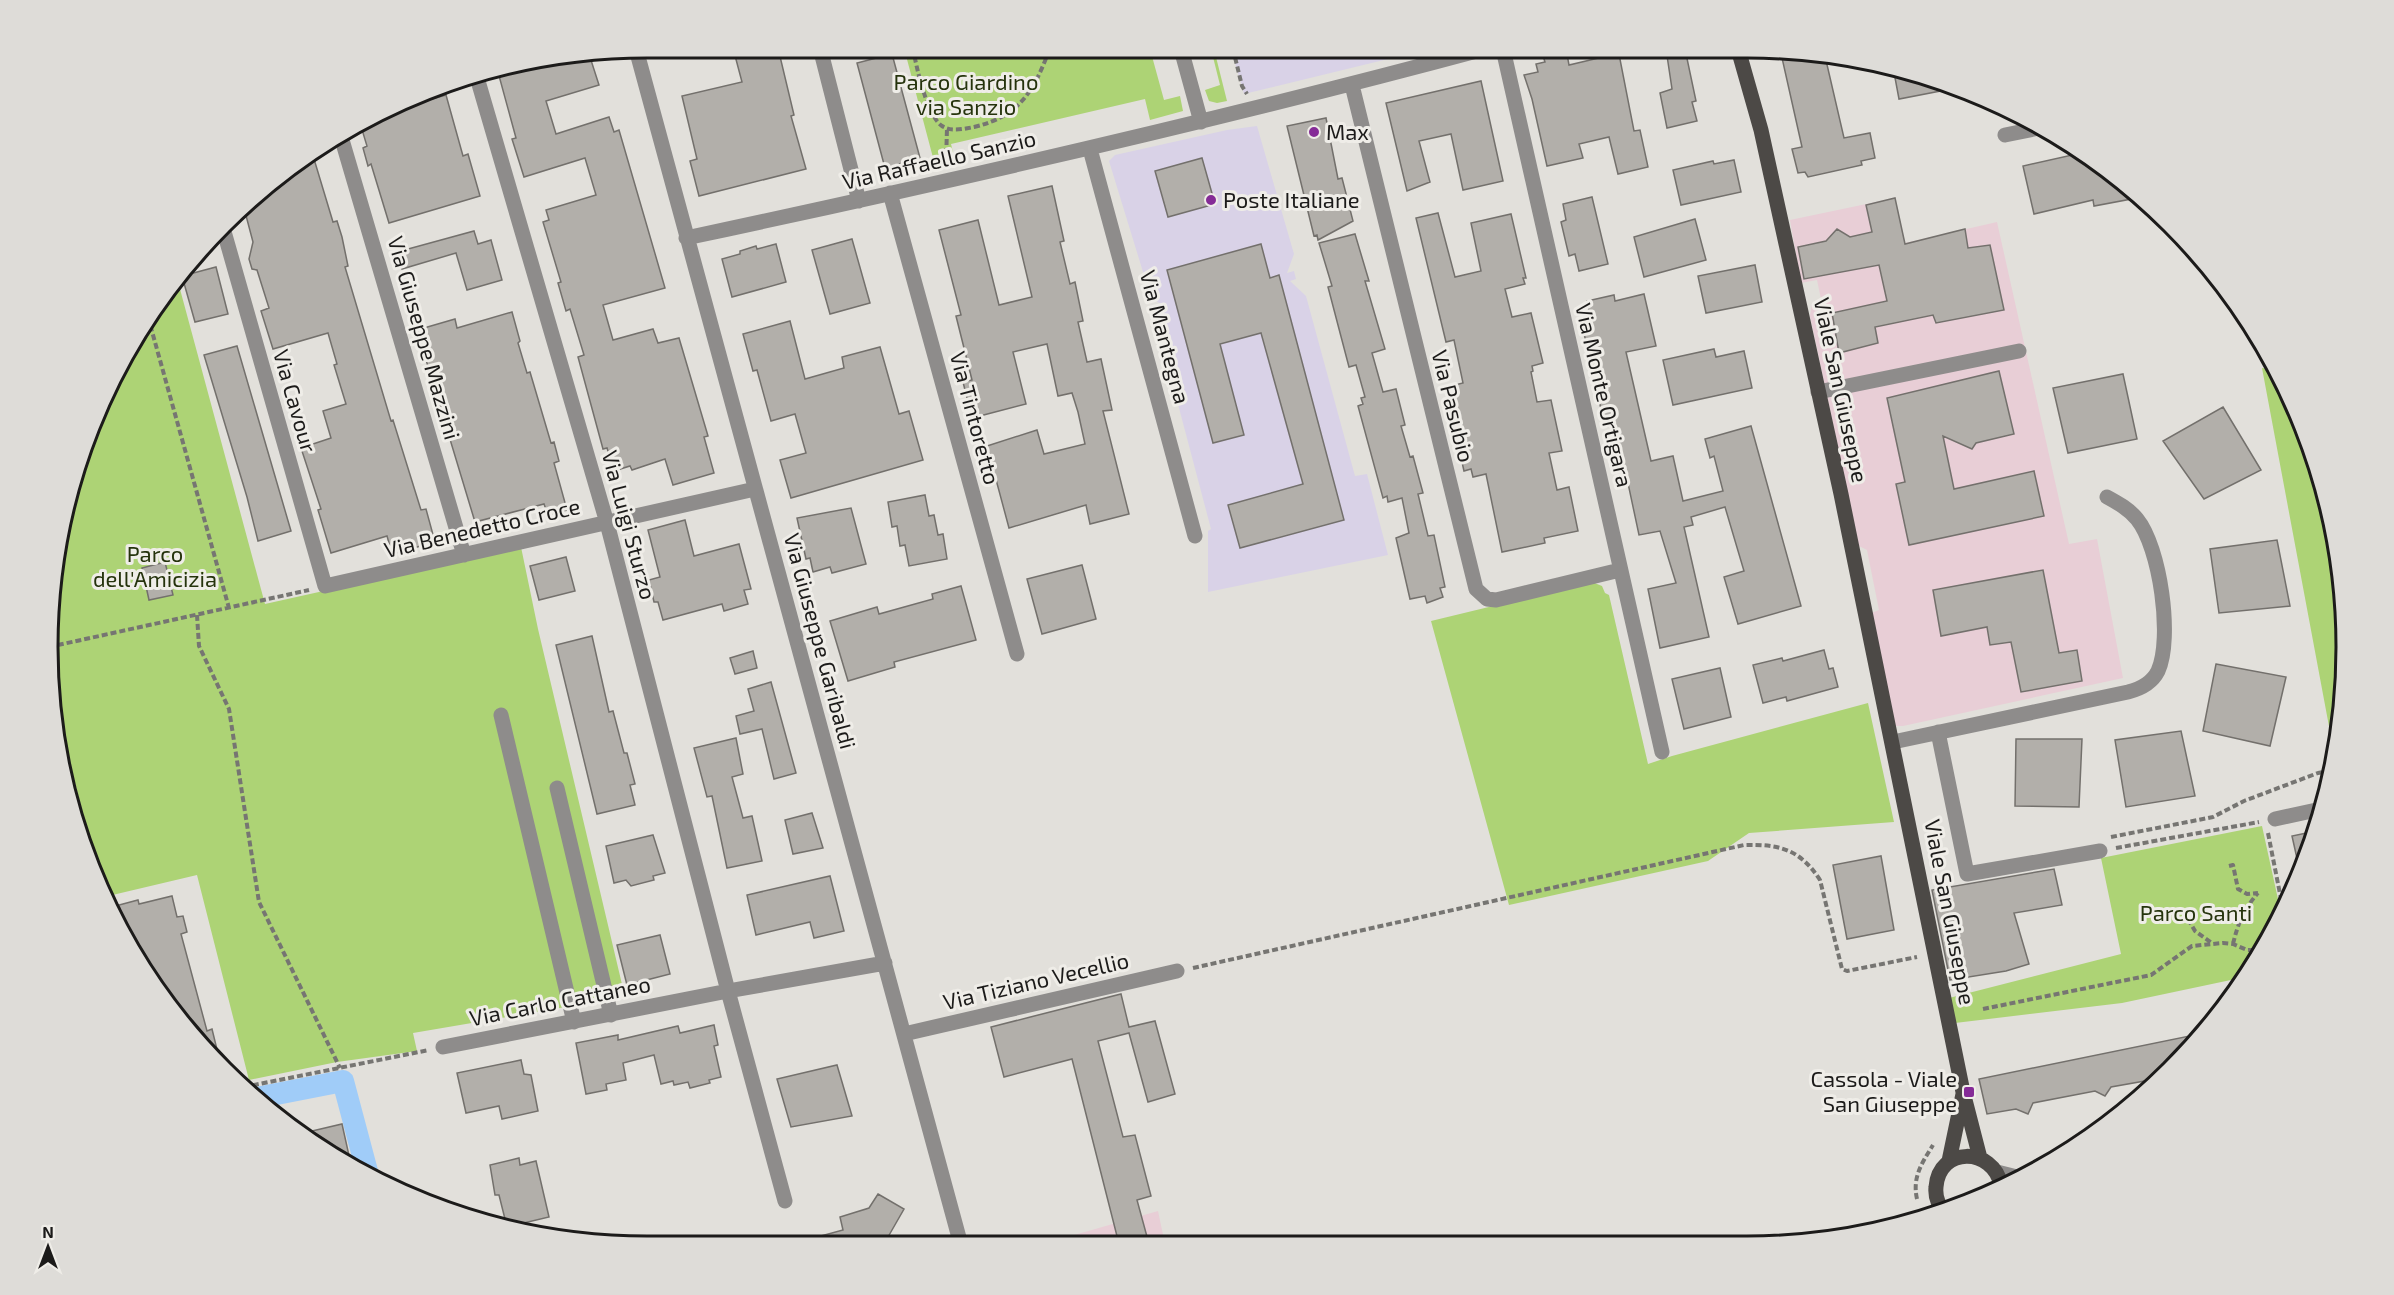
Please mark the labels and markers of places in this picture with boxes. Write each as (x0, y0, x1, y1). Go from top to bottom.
place label: Max (1326, 118, 1369, 144)
marker: Max (1307, 125, 1321, 139)
place label: Poste Italiane (1223, 186, 1360, 212)
marker: Poste Italiane (1204, 193, 1218, 207)
place label: Cassola - Viale San Giuseppe (1810, 1065, 1957, 1116)
marker: Cassola - Viale San Giuseppe (1962, 1085, 1976, 1099)

